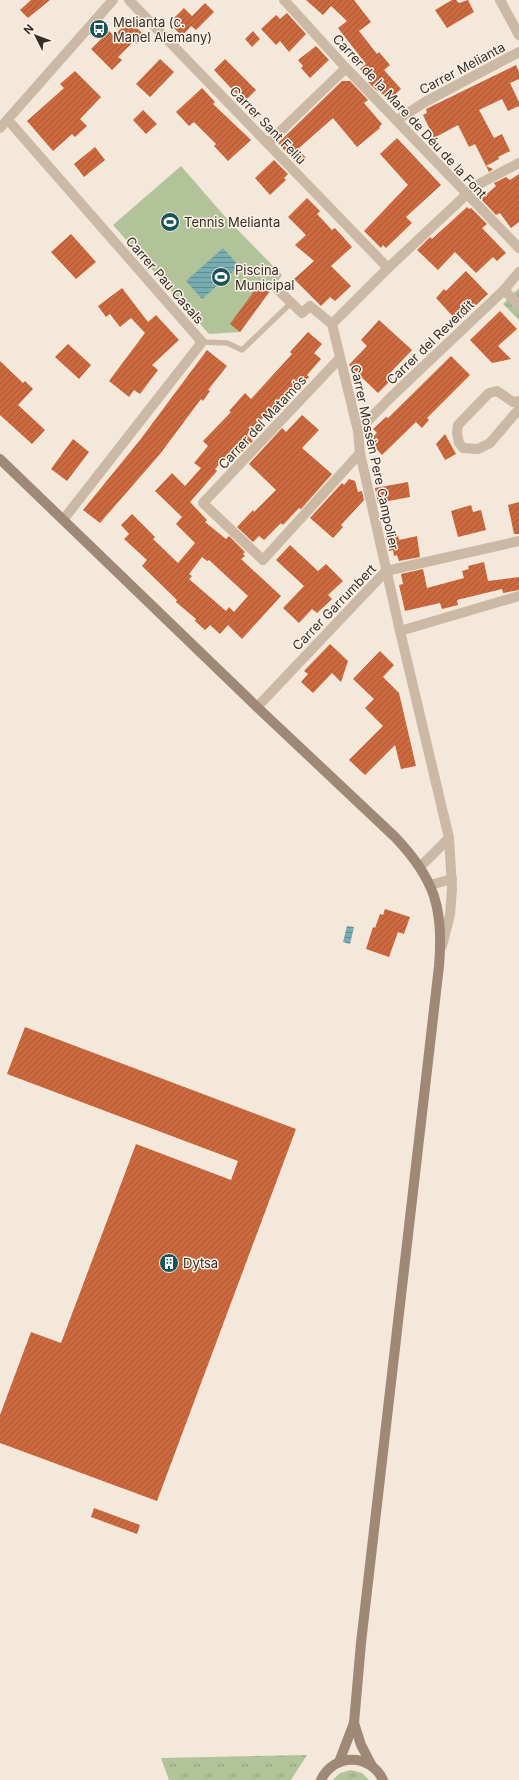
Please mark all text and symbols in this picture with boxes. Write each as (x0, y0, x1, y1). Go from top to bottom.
place label: Melianta (c. Manel Alemany) (113, 14, 212, 45)
north arrow (16, 16, 56, 56)
bus stop icon: Melianta (c. Manel Alemany) (88, 18, 110, 40)
text: N (21, 22, 37, 37)
street label: Carrer de la Mare de Déu de la Font (330, 31, 490, 201)
street label: Carrer Melianta (416, 39, 508, 97)
street label: Carrer Sant Feliu (227, 83, 309, 167)
sports icon: Tennis Melianta (159, 211, 181, 233)
place label: Tennis Melianta (184, 214, 280, 230)
street label: Carrer Pau Casals (123, 233, 207, 327)
place label: Piscina Municipal (235, 262, 294, 293)
sports icon: Piscina Municipal (210, 266, 232, 288)
street label: Carrer del Reverdit (383, 296, 477, 388)
street label: Carrer Mossèn Pere Campolier (347, 363, 403, 551)
street label: Carrer del Matamós (215, 372, 309, 472)
street label: Carrer Garrumbert (289, 561, 379, 653)
building icon: Dytsa (158, 1252, 180, 1274)
place label: Dytsa (183, 1255, 218, 1271)

